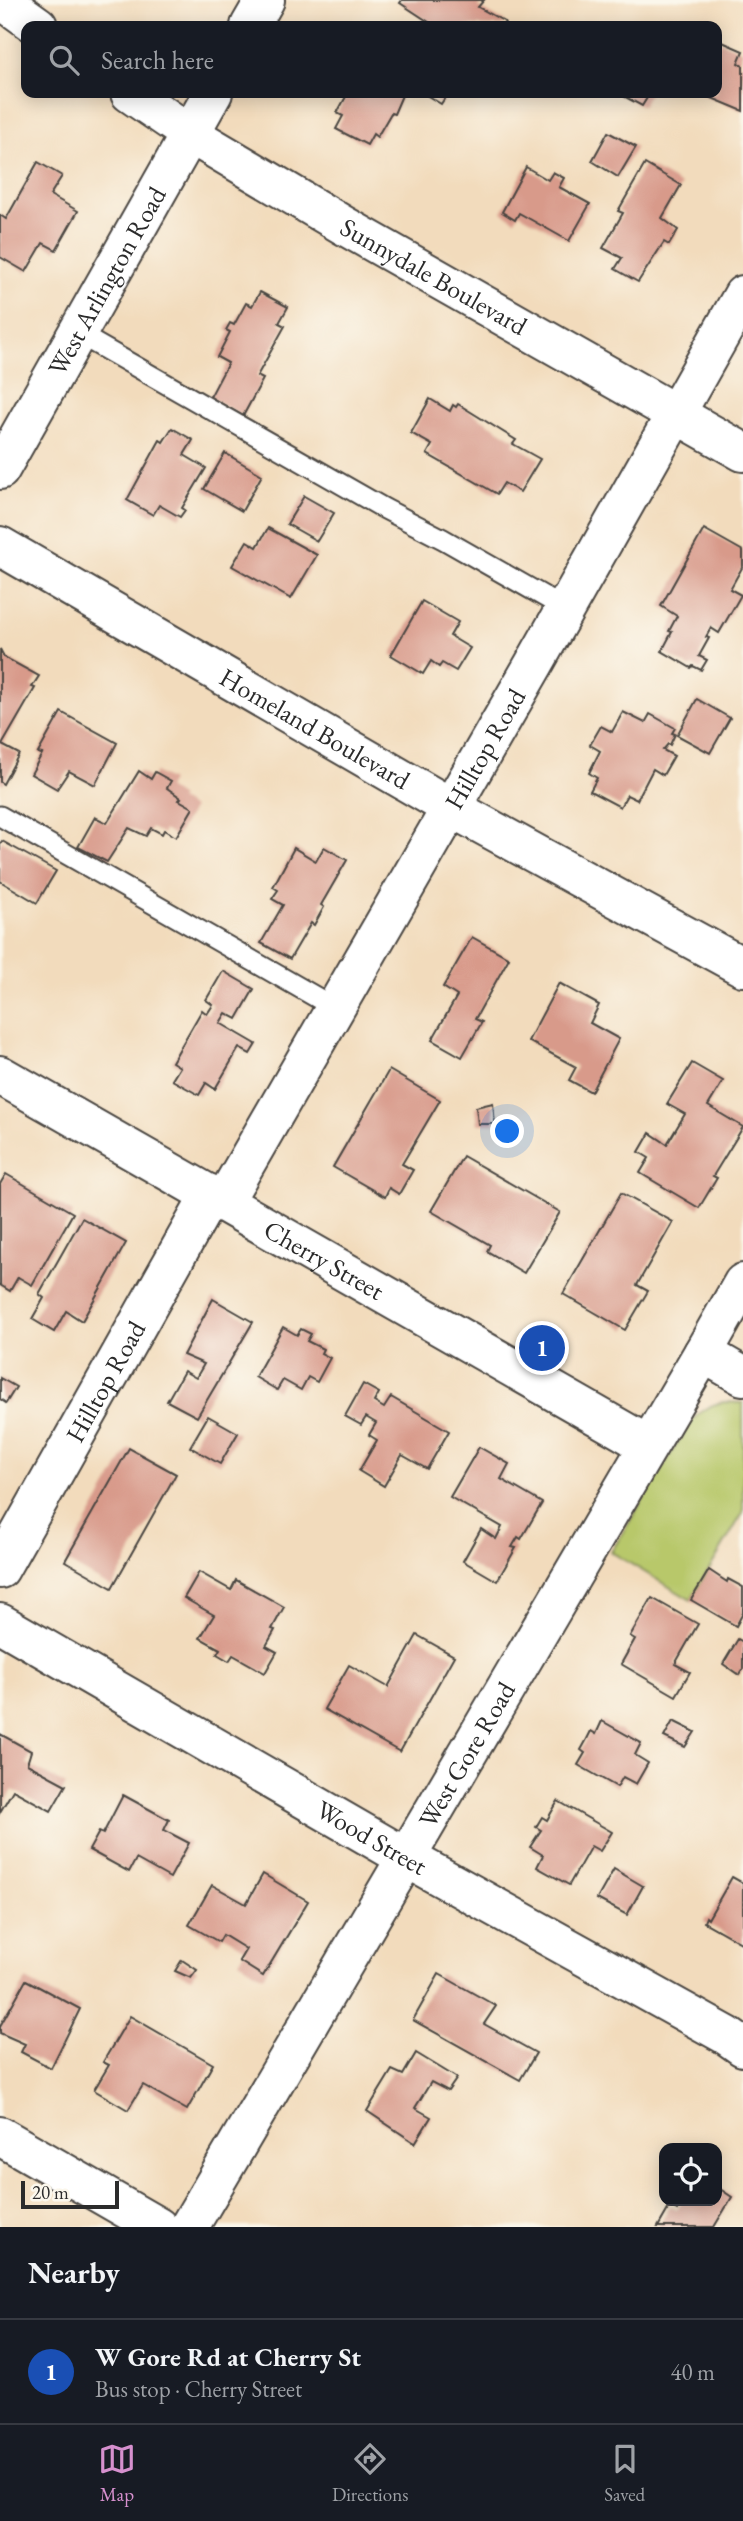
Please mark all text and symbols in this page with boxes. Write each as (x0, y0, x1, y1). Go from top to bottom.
search box (21, 21, 722, 98)
icon: search (45, 41, 83, 79)
text: Search here (101, 43, 214, 77)
street label: West Arlington Road (40, 180, 174, 382)
street label: Sunnydale Boulevard (334, 210, 534, 343)
street label: Homeland Boulevard (214, 660, 417, 798)
street label: Hilltop Road (437, 682, 534, 816)
your location (490, 1114, 524, 1148)
street label: Cherry Street (258, 1212, 390, 1308)
street label: Hilltop Road (58, 1314, 154, 1448)
pin: 1 (519, 1322, 565, 1374)
street label: West Gore Road (411, 1675, 523, 1834)
street label: Wood Street (310, 1792, 433, 1883)
map controls (659, 2143, 722, 2206)
button: locate (659, 2143, 722, 2206)
scale bar (21, 2178, 119, 2210)
text: 20 m (32, 2180, 69, 2205)
text: Nearby (28, 2253, 120, 2292)
text: W Gore Rd at Cherry St (95, 2340, 361, 2374)
text: 1 (45, 2357, 57, 2387)
text: 40 m (670, 2357, 715, 2387)
text: Bus stop · Cherry Street (95, 2374, 302, 2404)
tab: Map (98, 2440, 136, 2507)
tab: Directions (332, 2440, 408, 2507)
tab: Saved (604, 2440, 645, 2507)

